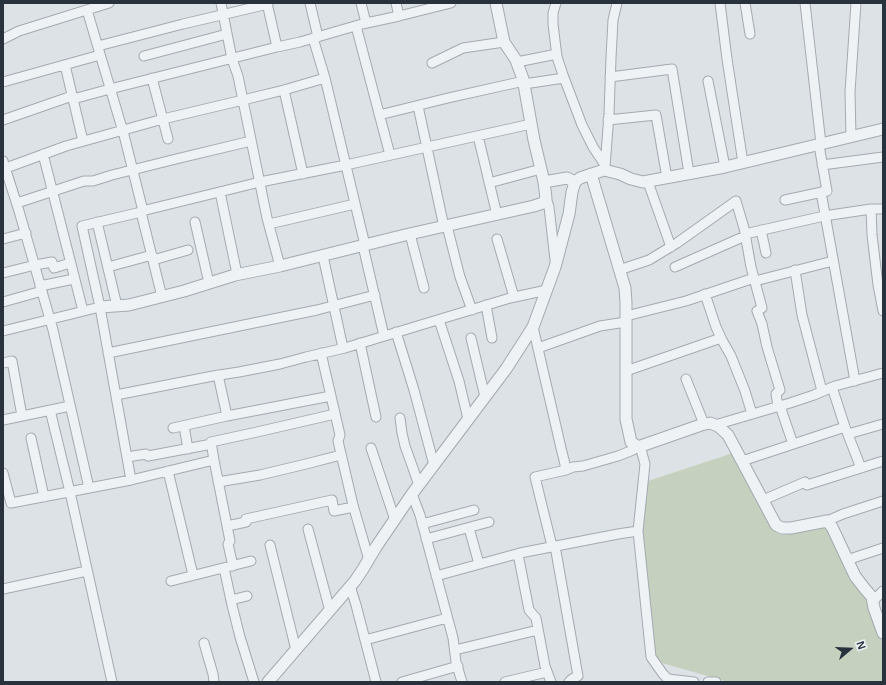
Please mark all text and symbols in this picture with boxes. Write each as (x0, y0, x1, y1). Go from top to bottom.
north arrow (830, 629, 870, 669)
text: N (854, 639, 868, 651)

